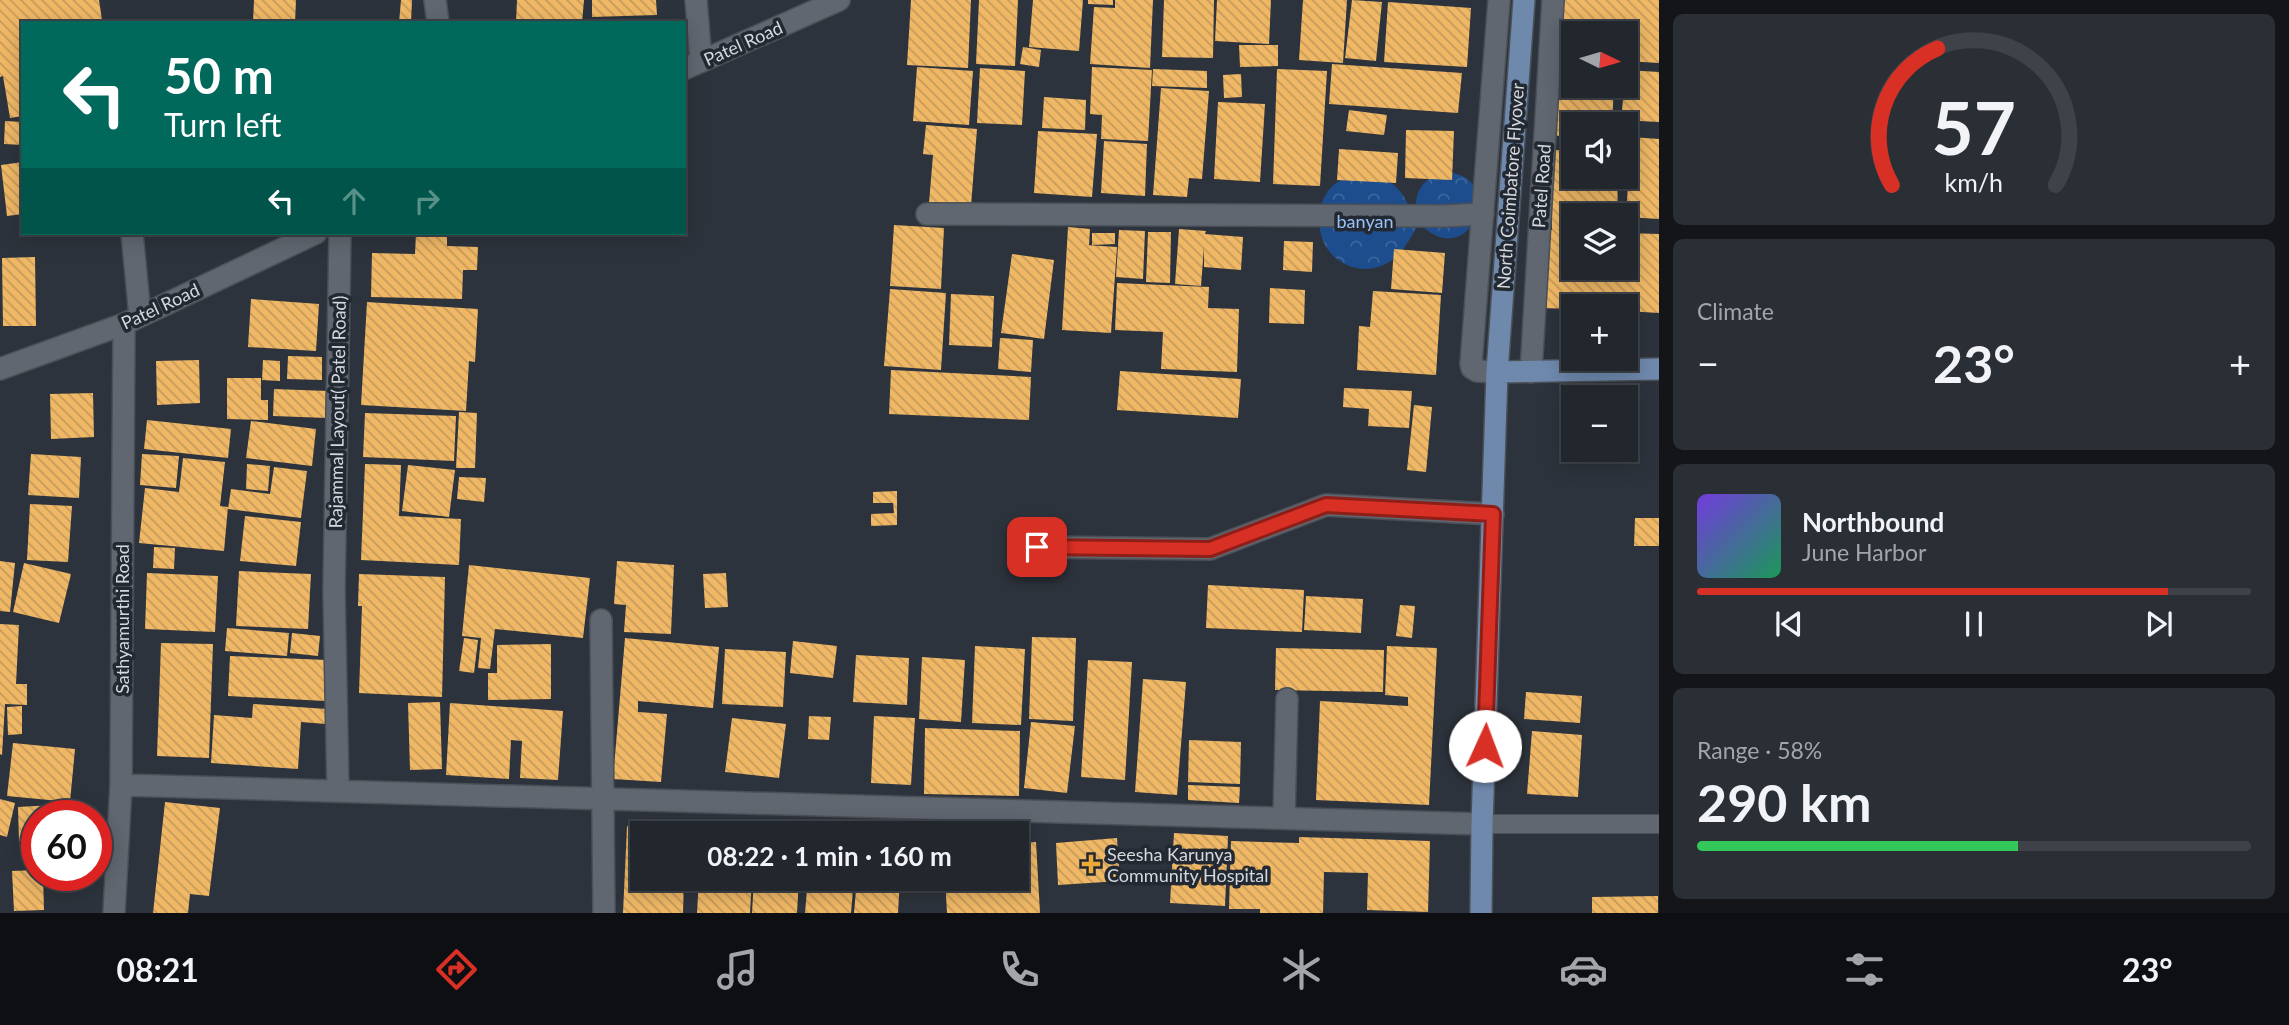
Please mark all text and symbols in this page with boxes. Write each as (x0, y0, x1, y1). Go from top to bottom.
street label: Patel Road (700, 16, 786, 70)
north arrow (1561, 21, 1638, 98)
map controls (1561, 21, 1638, 462)
text: 50 m (164, 46, 274, 104)
icon: left (49, 49, 140, 140)
street label: North Coimbatore Flyover (1492, 82, 1528, 290)
text: 57 (1932, 84, 2016, 172)
text: Turn left (164, 105, 281, 144)
button: sound (1561, 112, 1638, 189)
street label: Patel Road (1527, 143, 1555, 229)
text: km/h (1945, 167, 2003, 197)
icon: left (262, 182, 300, 220)
icon: ahead (335, 182, 373, 220)
icon: right (408, 182, 446, 220)
button: layers (1561, 203, 1638, 280)
park label: banyan (1337, 210, 1393, 232)
street label: Patel Road (117, 278, 203, 334)
button: + (1561, 294, 1638, 371)
street label: Rajammal Layout( Patel Road) (324, 295, 350, 529)
text: Climate (1697, 297, 1774, 325)
text: 23° (1933, 332, 2015, 394)
text: − (1697, 340, 1719, 386)
text: + (2229, 340, 2251, 386)
button: − (1561, 385, 1638, 462)
text: Northbound (1802, 506, 1944, 538)
pin (1007, 517, 1067, 577)
icon: arrive (1018, 528, 1056, 566)
text: June Harbor (1802, 538, 1926, 566)
street label: Sathyamurthi Road (111, 544, 133, 694)
icon: previous (1770, 605, 1808, 643)
icon: pause (1955, 605, 1993, 643)
icon: next (2140, 605, 2178, 643)
position arrow (1448, 709, 1522, 783)
text: Range · 58% (1697, 736, 1822, 764)
text: 290 km (1697, 771, 1871, 833)
speed limit sign: 60 (21, 800, 112, 891)
text: 08:22 · 1 min · 160 m (707, 840, 952, 872)
place label: Seesha Karunya Community Hospital (1107, 843, 1268, 886)
marker: Seesha Karunya Community Hospital (1081, 854, 1101, 874)
icon: directions (432, 945, 481, 994)
icon: music (713, 945, 762, 994)
icon: phone (995, 945, 1044, 994)
icon: climate (1277, 945, 1326, 994)
icon: car (1559, 945, 1608, 994)
icon: filters (1840, 945, 1889, 994)
text: 08:21 (116, 950, 199, 989)
text: 23° (2122, 950, 2173, 989)

